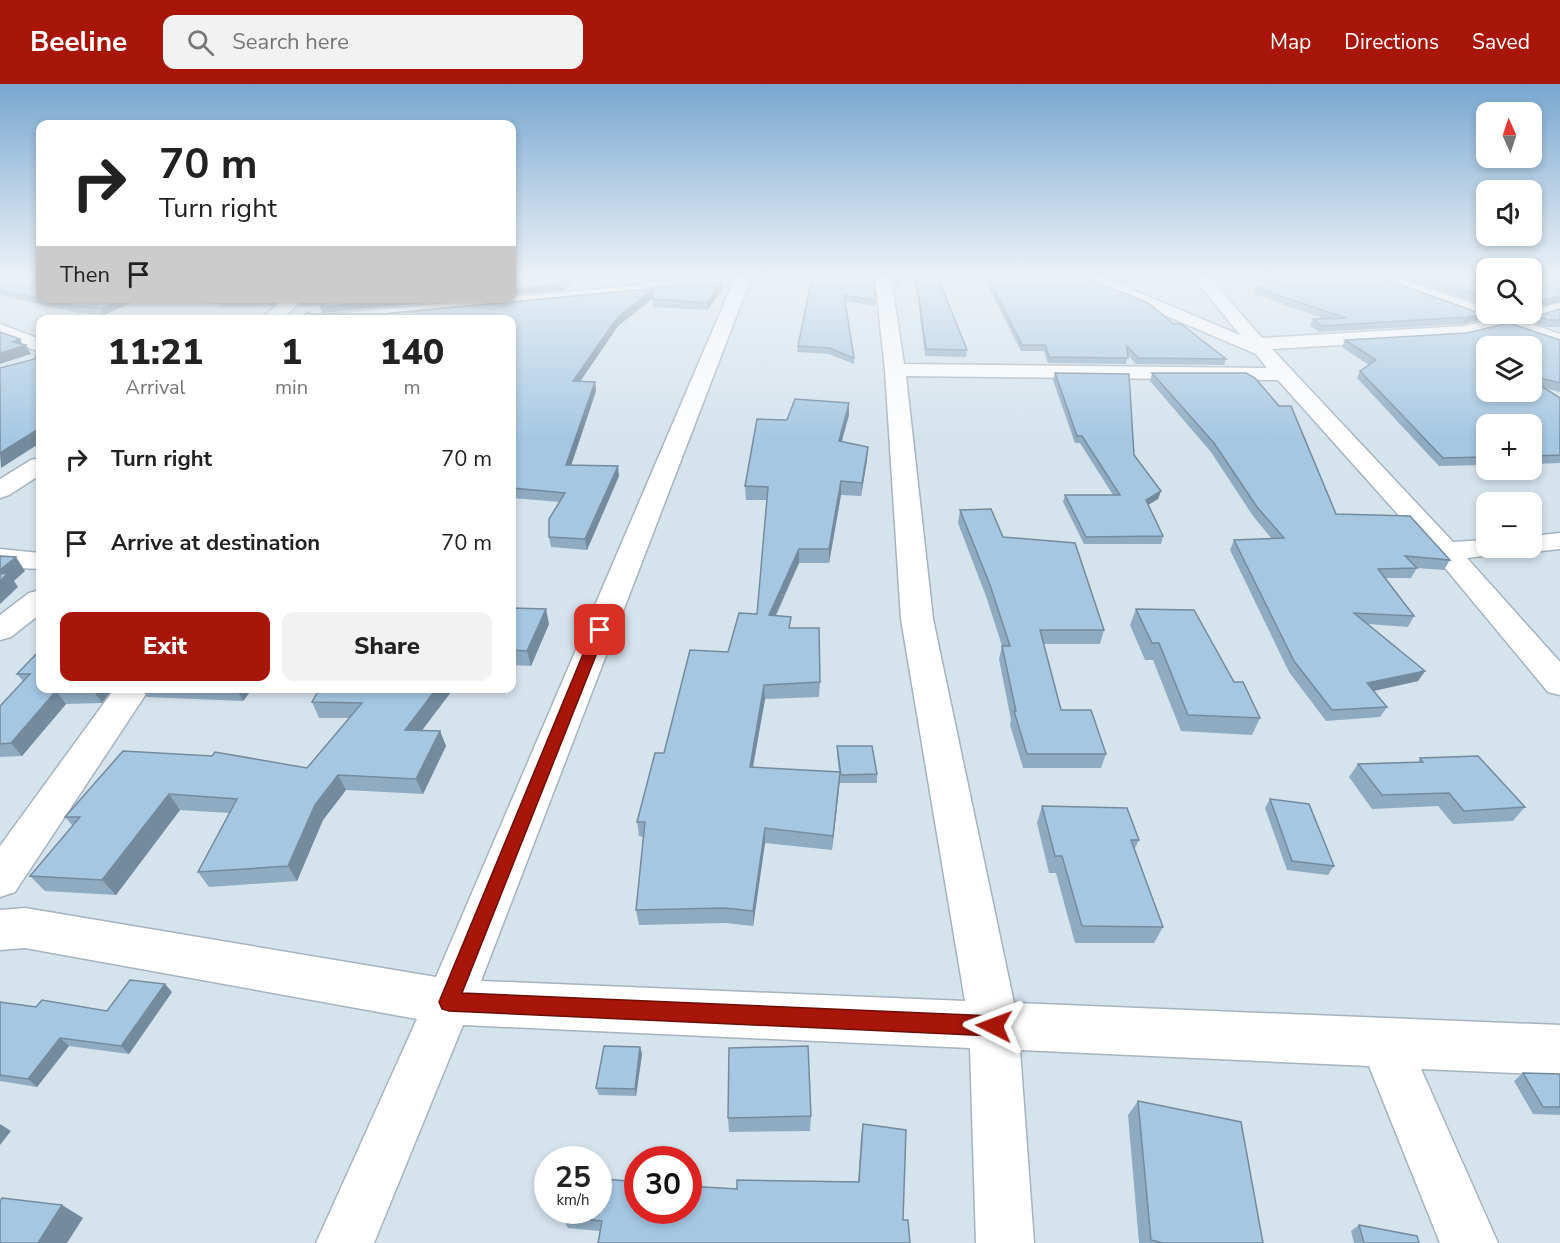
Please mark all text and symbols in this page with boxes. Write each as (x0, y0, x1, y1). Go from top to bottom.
search box (163, 15, 583, 69)
text: Beeline (30, 23, 127, 61)
icon: search (184, 26, 217, 59)
text: Search here (232, 27, 349, 57)
text: Map (1270, 28, 1311, 56)
text: Directions (1344, 28, 1439, 56)
text: Saved (1472, 28, 1530, 56)
north arrow (1476, 102, 1542, 168)
map controls (1476, 102, 1542, 558)
text: 70 m (159, 136, 258, 193)
icon: right (60, 144, 138, 222)
button: sound (1476, 180, 1542, 246)
text: Turn right (159, 190, 277, 227)
icon: arrive (122, 258, 155, 291)
button: search (1476, 258, 1542, 324)
text: Then (60, 260, 110, 290)
text: 11:21 (108, 328, 203, 377)
text: 1 (281, 328, 302, 377)
text: 140 (380, 328, 444, 377)
button: layers (1476, 336, 1542, 402)
text: Arrival (125, 374, 186, 401)
text: min (275, 374, 308, 401)
text: m (403, 374, 421, 401)
button: + (1476, 414, 1542, 480)
icon: right (60, 443, 93, 476)
text: Turn right (111, 444, 212, 474)
text: 70 m (441, 444, 492, 474)
button: − (1476, 492, 1542, 558)
icon: arrive (60, 527, 93, 560)
text: Arrive at destination (111, 528, 320, 558)
text: 70 m (441, 528, 492, 558)
pin (574, 604, 625, 655)
button: Exit (60, 612, 270, 681)
button: Share (282, 612, 492, 681)
icon: arrive (583, 613, 616, 646)
position arrow (962, 994, 1026, 1058)
speed limit sign: 30 (624, 1146, 702, 1224)
text: 25 (555, 1157, 591, 1198)
text: km/h (556, 1190, 590, 1210)

